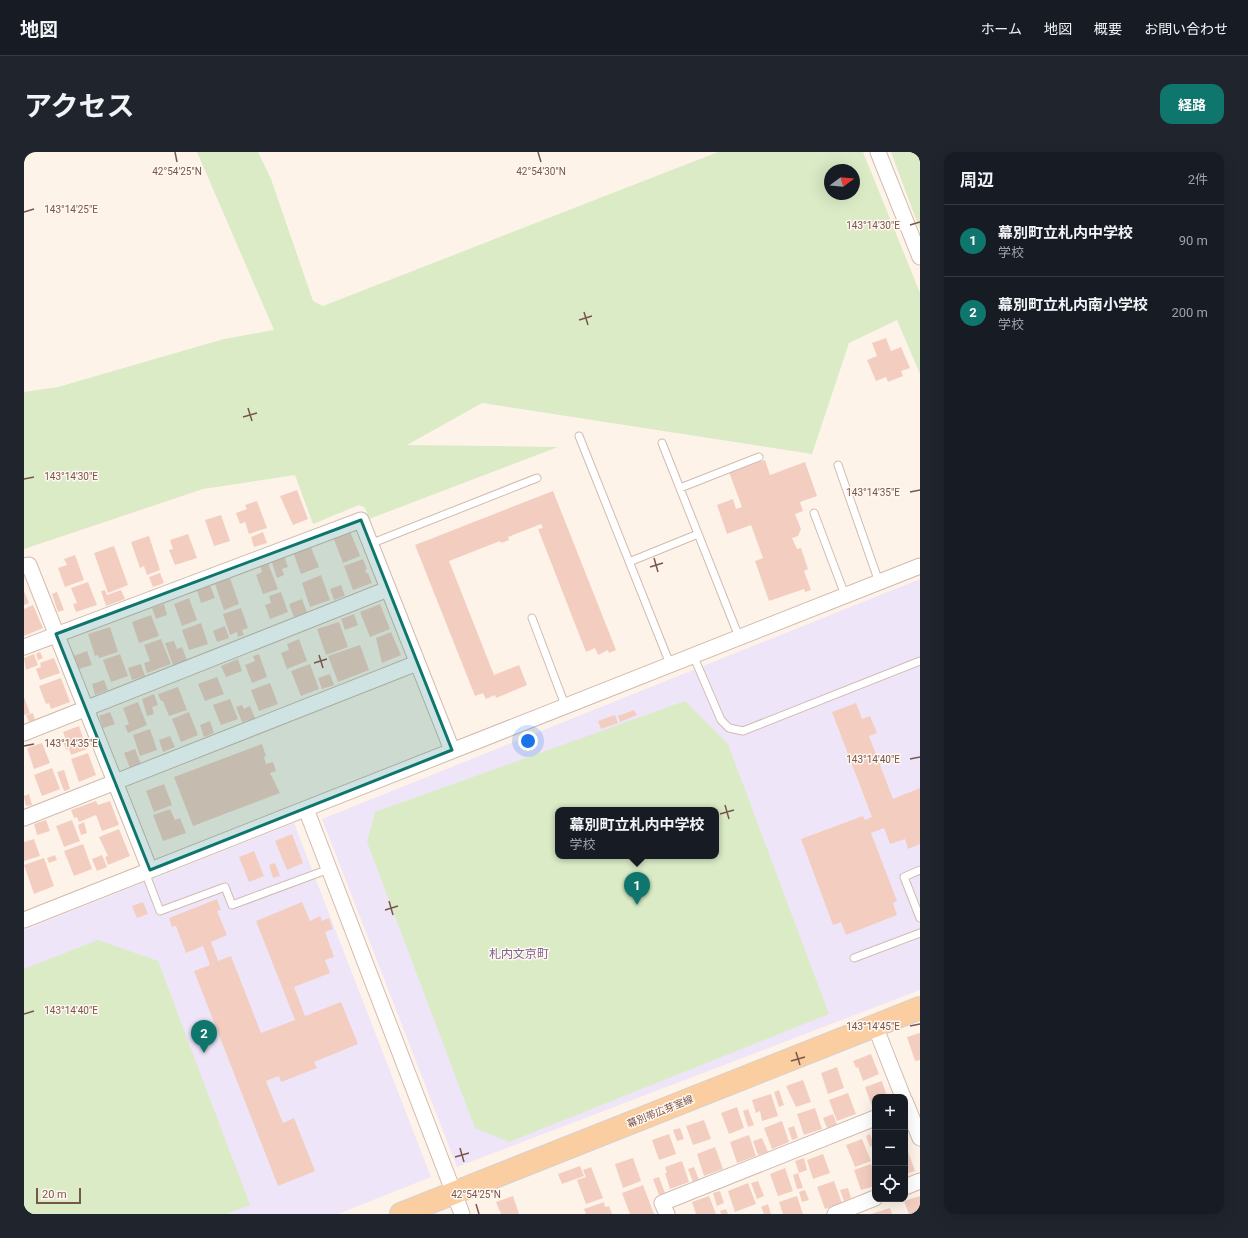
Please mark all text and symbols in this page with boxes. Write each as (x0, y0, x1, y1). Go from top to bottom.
text: 地図 (20, 18, 58, 41)
text: ホーム (980, 21, 1022, 37)
text: 地図 (1044, 21, 1072, 37)
text: 概要 (1094, 21, 1122, 37)
text: お問い合わせ (1144, 21, 1228, 37)
button: 経路 (1160, 84, 1224, 124)
text: アクセス (24, 90, 135, 123)
north arrow (824, 164, 860, 200)
text: 42°54'25"N (152, 166, 202, 177)
text: 42°54'30"N (516, 166, 566, 177)
text: 周辺 (960, 170, 994, 190)
text: 2件 (1188, 172, 1208, 187)
text: 143°14'25"E (44, 204, 98, 215)
text: 143°14'30"E (846, 220, 900, 231)
text: 幕別町立札内中学校 (998, 224, 1133, 242)
text: 1 (969, 233, 977, 248)
text: 90 m (1179, 233, 1208, 248)
text: 学校 (998, 245, 1024, 260)
text: 幕別町立札内南小学校 (998, 296, 1148, 314)
text: 2 (969, 305, 977, 320)
text: 200 m (1171, 305, 1208, 320)
text: 学校 (998, 317, 1024, 332)
text: 143°14'30"E (44, 471, 98, 482)
text: 143°14'35"E (846, 487, 900, 498)
your location (518, 731, 538, 751)
text: 143°14'35"E (44, 738, 98, 749)
text: 143°14'40"E (846, 754, 900, 765)
popup (555, 807, 719, 859)
text: 幕別町立札内中学校 (569, 816, 705, 834)
text: 学校 (569, 837, 596, 852)
pin: 1 (624, 872, 650, 905)
district label: 札内文京町 (489, 947, 549, 961)
text: 143°14'40"E (44, 1005, 98, 1016)
pin: 2 (191, 1020, 217, 1053)
text: 143°14'45"E (846, 1021, 900, 1032)
street label: 幕別帯広芽室線 (626, 1093, 695, 1130)
map controls (872, 1094, 908, 1202)
button: + (872, 1094, 908, 1130)
button: − (872, 1130, 908, 1166)
button: locate (872, 1166, 908, 1202)
scale bar (36, 1186, 81, 1205)
text: 20 m (42, 1188, 67, 1201)
text: 42°54'25"N (451, 1189, 501, 1200)

